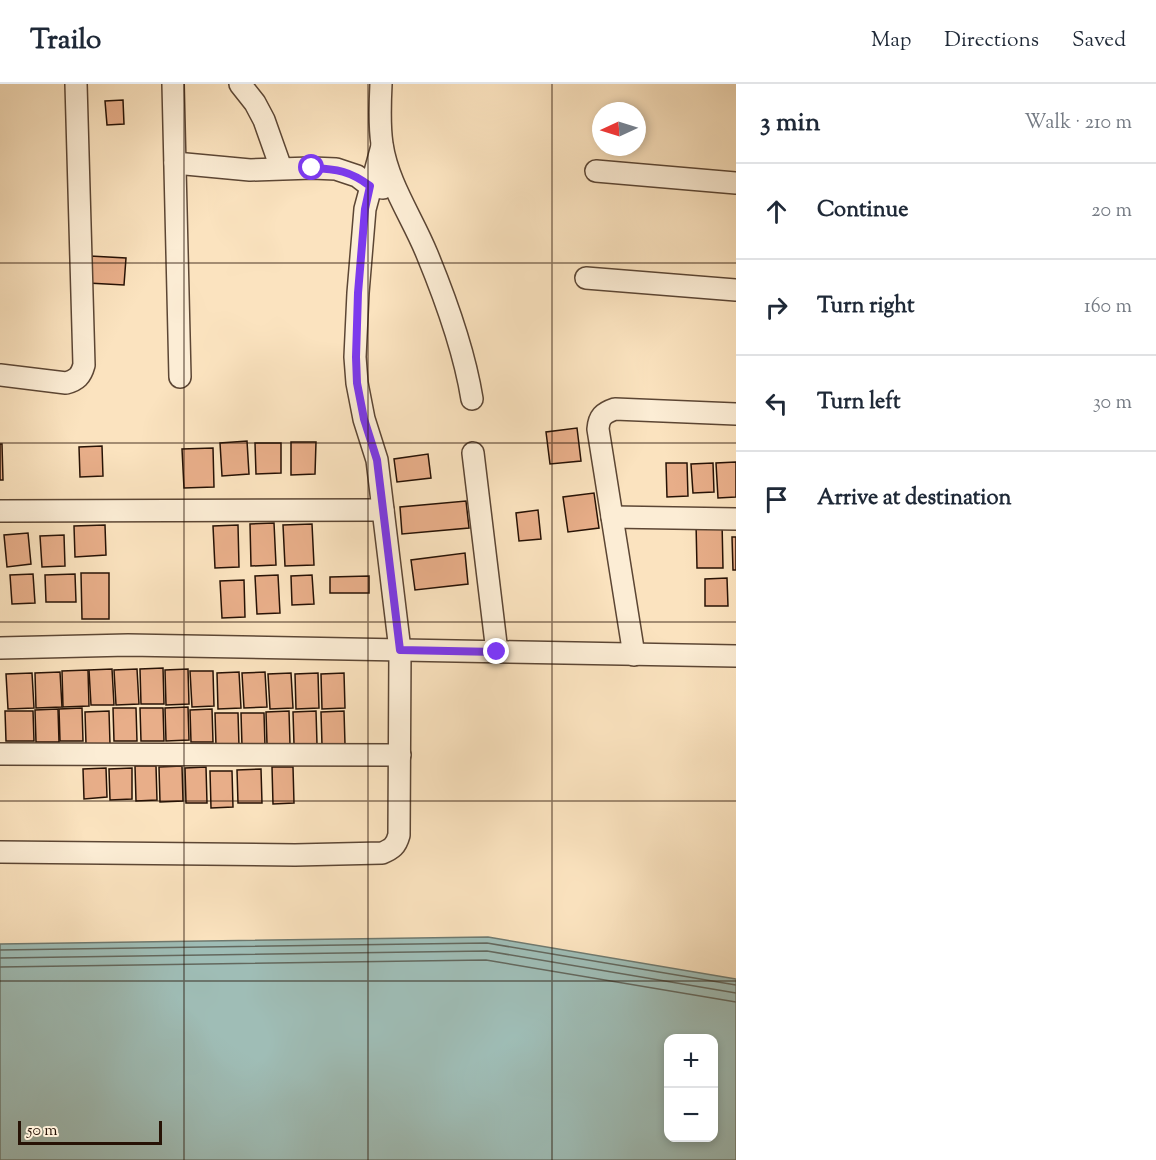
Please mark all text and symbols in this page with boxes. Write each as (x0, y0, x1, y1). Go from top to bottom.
text: Trailo (30, 21, 101, 61)
text: Map (871, 26, 911, 56)
text: Directions (944, 26, 1039, 56)
text: Saved (1072, 26, 1126, 56)
north arrow (592, 102, 646, 156)
text: 3 min (760, 105, 820, 142)
text: Walk · 210 m (1024, 109, 1132, 138)
route start (298, 154, 324, 180)
icon: ahead (760, 195, 793, 228)
text: Continue (817, 195, 908, 227)
text: 20 m (1091, 197, 1132, 226)
icon: right (760, 291, 793, 324)
text: Turn right (817, 291, 914, 323)
text: 160 m (1084, 293, 1132, 322)
icon: left (760, 387, 793, 420)
text: Turn left (817, 387, 900, 419)
text: 30 m (1093, 389, 1132, 418)
icon: arrive (760, 483, 793, 516)
text: Arrive at destination (817, 483, 1012, 515)
route end (483, 638, 509, 664)
map controls (664, 1034, 718, 1142)
button: + (664, 1034, 718, 1088)
button: − (664, 1088, 718, 1142)
scale bar (18, 1118, 162, 1146)
text: 50 m (27, 1120, 58, 1143)

